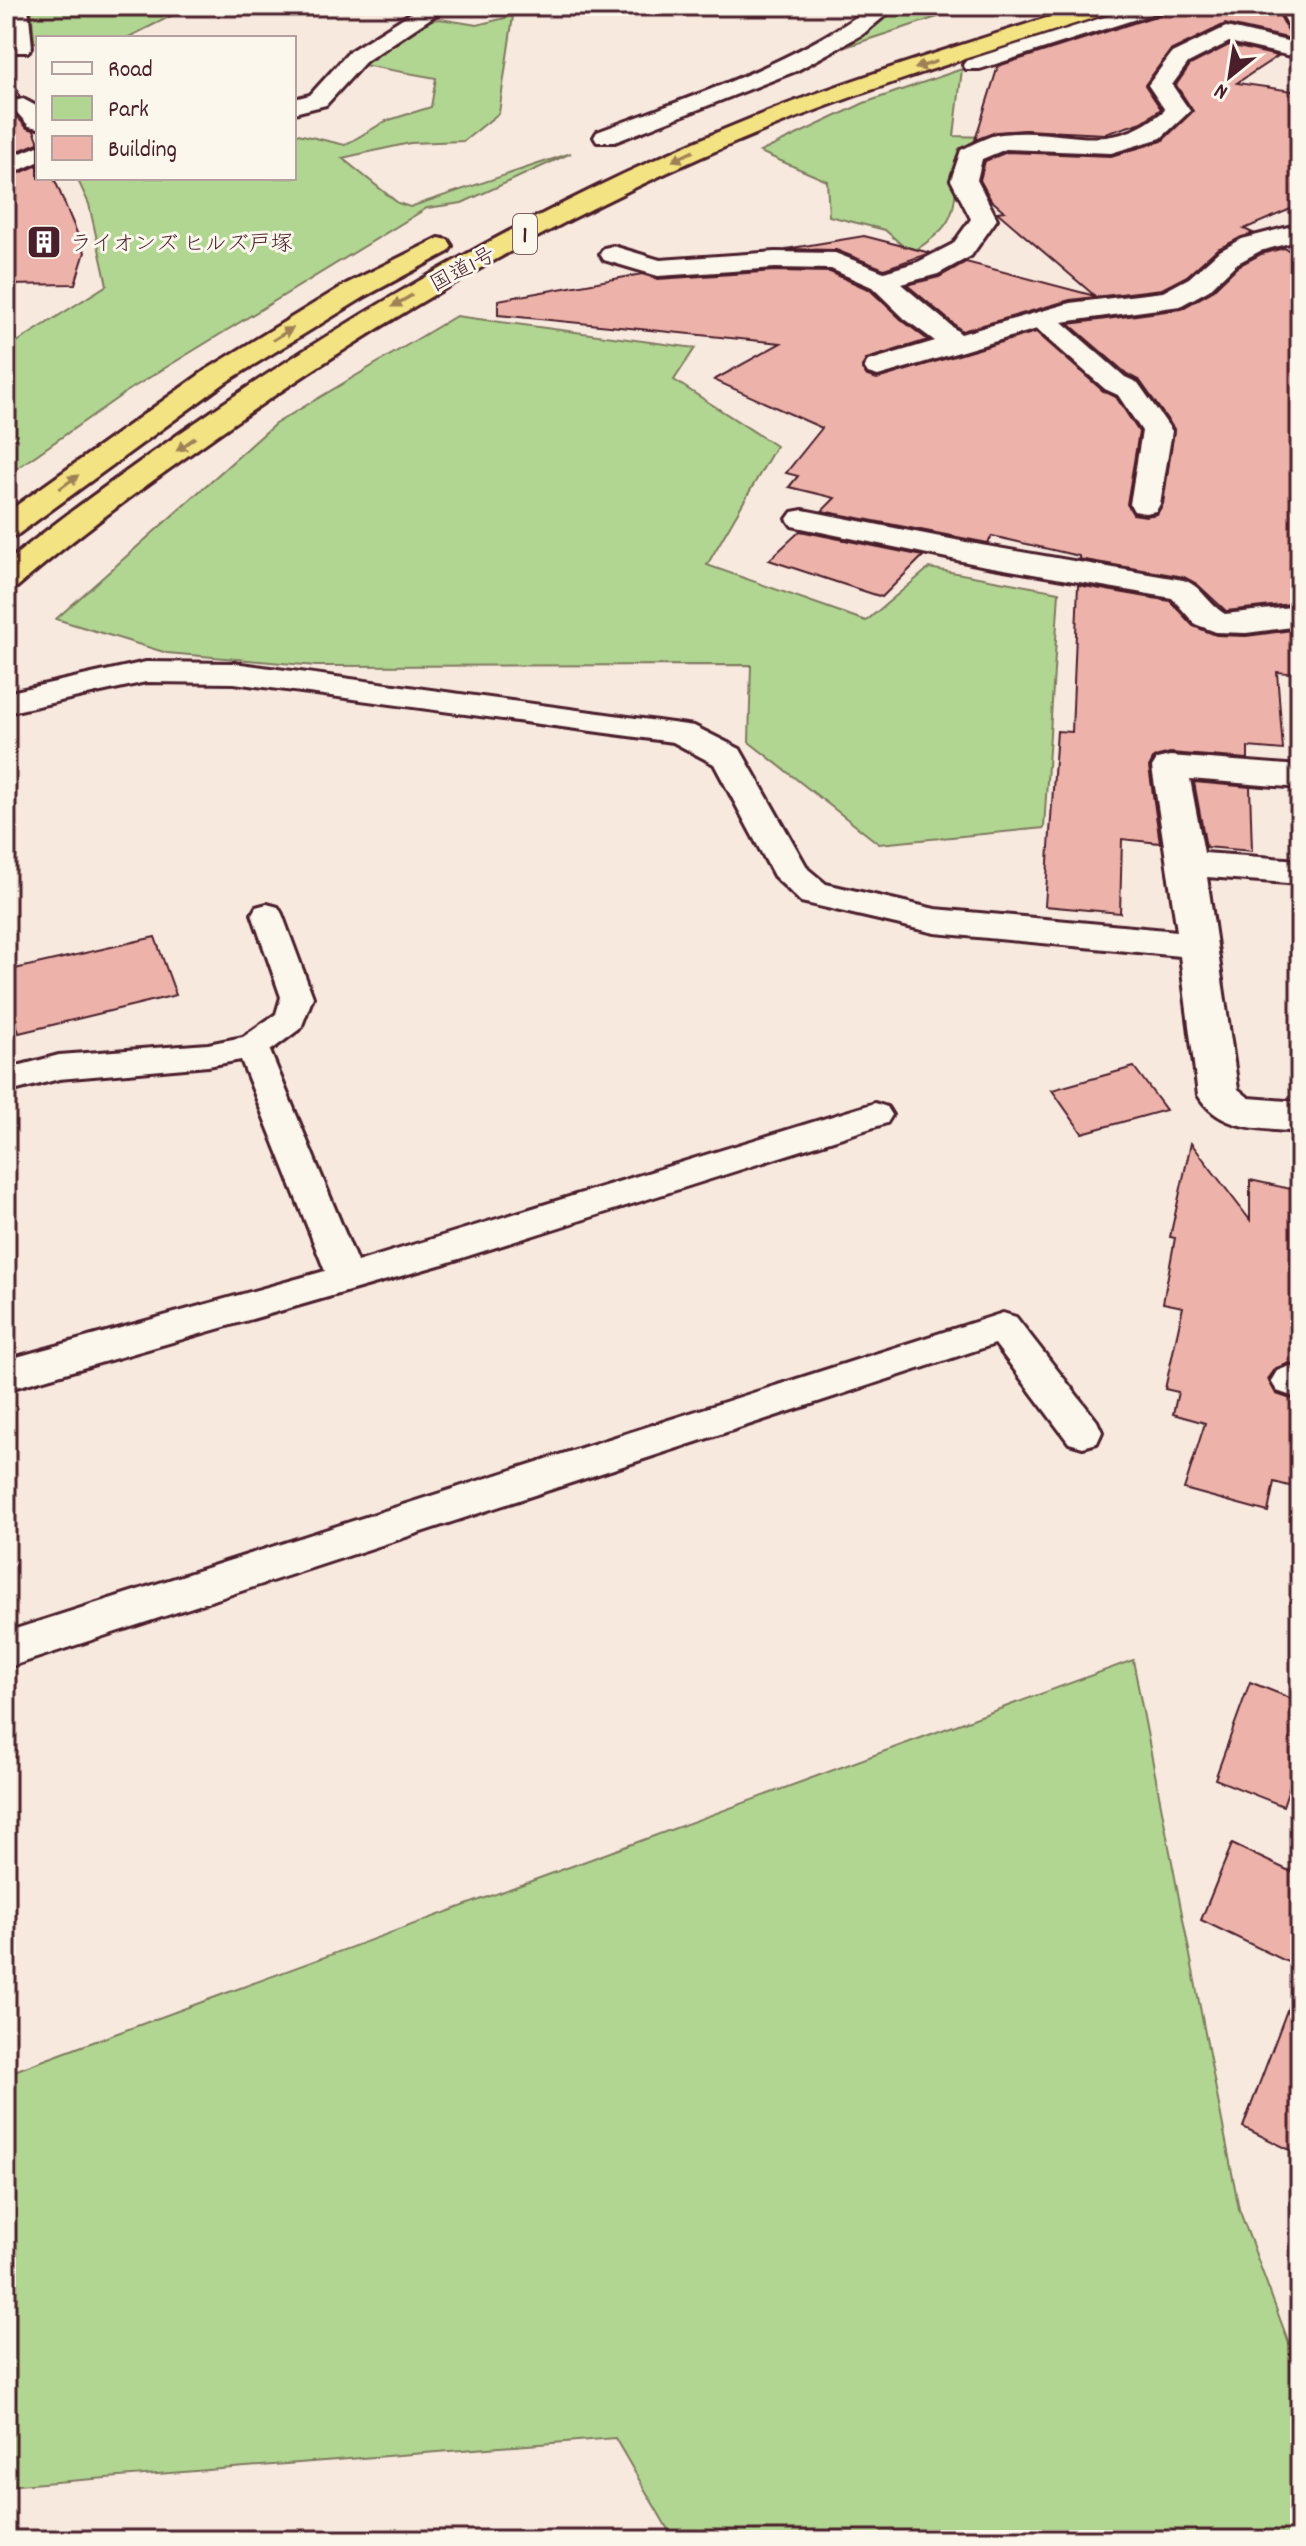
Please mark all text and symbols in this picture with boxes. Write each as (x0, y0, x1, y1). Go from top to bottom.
legend (36, 36, 296, 180)
north arrow (1190, 36, 1270, 116)
text: Road (108, 54, 153, 88)
one-way arrow (914, 59, 938, 71)
text: N (1209, 74, 1234, 106)
text: Park (108, 94, 149, 128)
text: Building (108, 134, 177, 168)
one-way arrow (671, 149, 695, 163)
road number: 1 (513, 214, 537, 254)
building icon: ライオンズ ヒルズ戸塚 (25, 223, 63, 261)
place label: ライオンズ ヒルズ戸塚 (70, 230, 293, 261)
street label: 国道1号 (425, 241, 502, 301)
one-way arrow (391, 293, 413, 307)
one-way arrow (272, 328, 294, 342)
one-way arrow (175, 436, 196, 451)
one-way arrow (59, 475, 80, 490)

